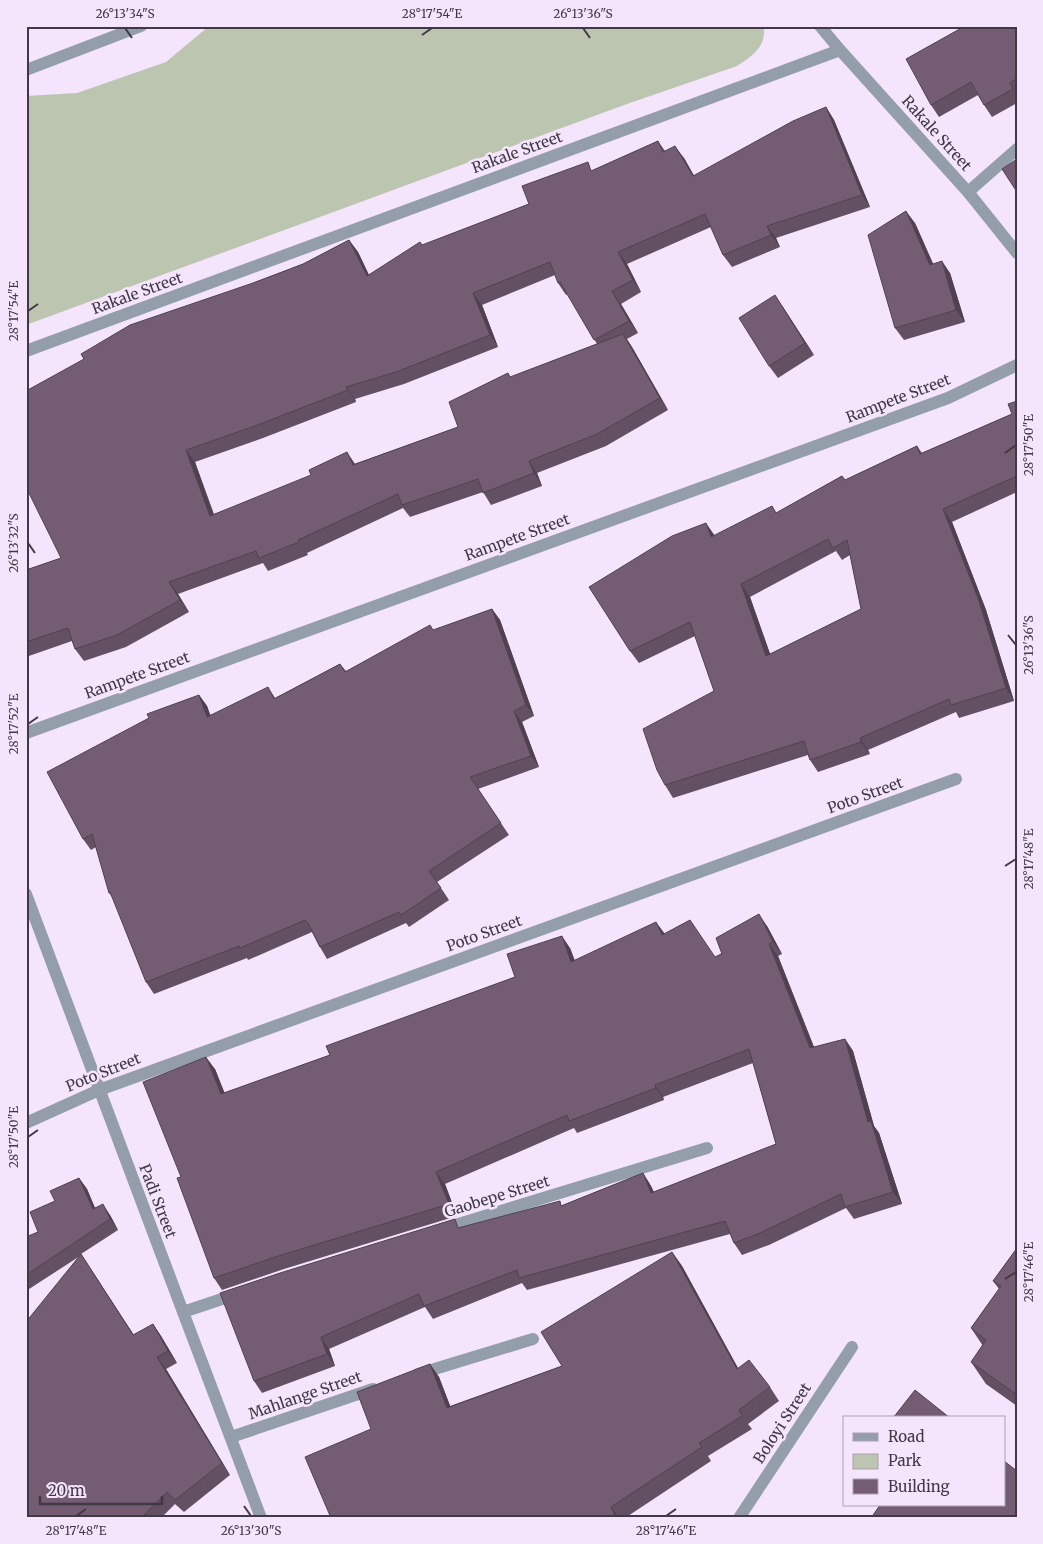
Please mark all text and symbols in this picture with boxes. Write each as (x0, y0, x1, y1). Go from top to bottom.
text: 26°13'34"S (95, 6, 155, 21)
text: 28°17'54"E (402, 6, 463, 21)
text: 26°13'36"S (553, 6, 613, 21)
street label: Rakale Street (898, 91, 976, 175)
street label: Rakale Street (469, 127, 565, 177)
street label: Rakale Street (89, 268, 185, 318)
text: 28°17'54"E (6, 280, 21, 341)
street label: Rampete Street (843, 369, 953, 427)
text: 28°17'50"E (1021, 414, 1036, 476)
street label: Rampete Street (462, 509, 572, 565)
text: 26°13'32"S (6, 513, 21, 573)
text: 26°13'36"S (1021, 615, 1036, 675)
street label: Rampete Street (82, 647, 192, 703)
text: 28°17'52"E (6, 693, 21, 754)
street label: Poto Street (825, 773, 905, 817)
text: 28°17'48"E (1021, 828, 1036, 889)
street label: Poto Street (444, 911, 524, 955)
street label: Poto Street (63, 1048, 143, 1096)
text: 28°17'50"E (6, 1106, 21, 1168)
street label: Padi Street (135, 1161, 181, 1241)
street label: Gaobepe Street (442, 1171, 552, 1221)
text: 28°17'46"E (1021, 1241, 1036, 1302)
street label: Mahlange Street (246, 1367, 364, 1423)
street label: Boloyi Street (749, 1379, 815, 1467)
legend (843, 1416, 1006, 1506)
text: Road (888, 1427, 924, 1446)
text: Park (888, 1451, 922, 1470)
scale bar (40, 1474, 162, 1506)
text: Building (888, 1477, 950, 1496)
text: 20 m (48, 1481, 85, 1500)
text: 28°17'48"E (46, 1523, 107, 1538)
text: 26°13'30"S (221, 1523, 281, 1538)
text: 28°17'46"E (636, 1523, 697, 1538)

